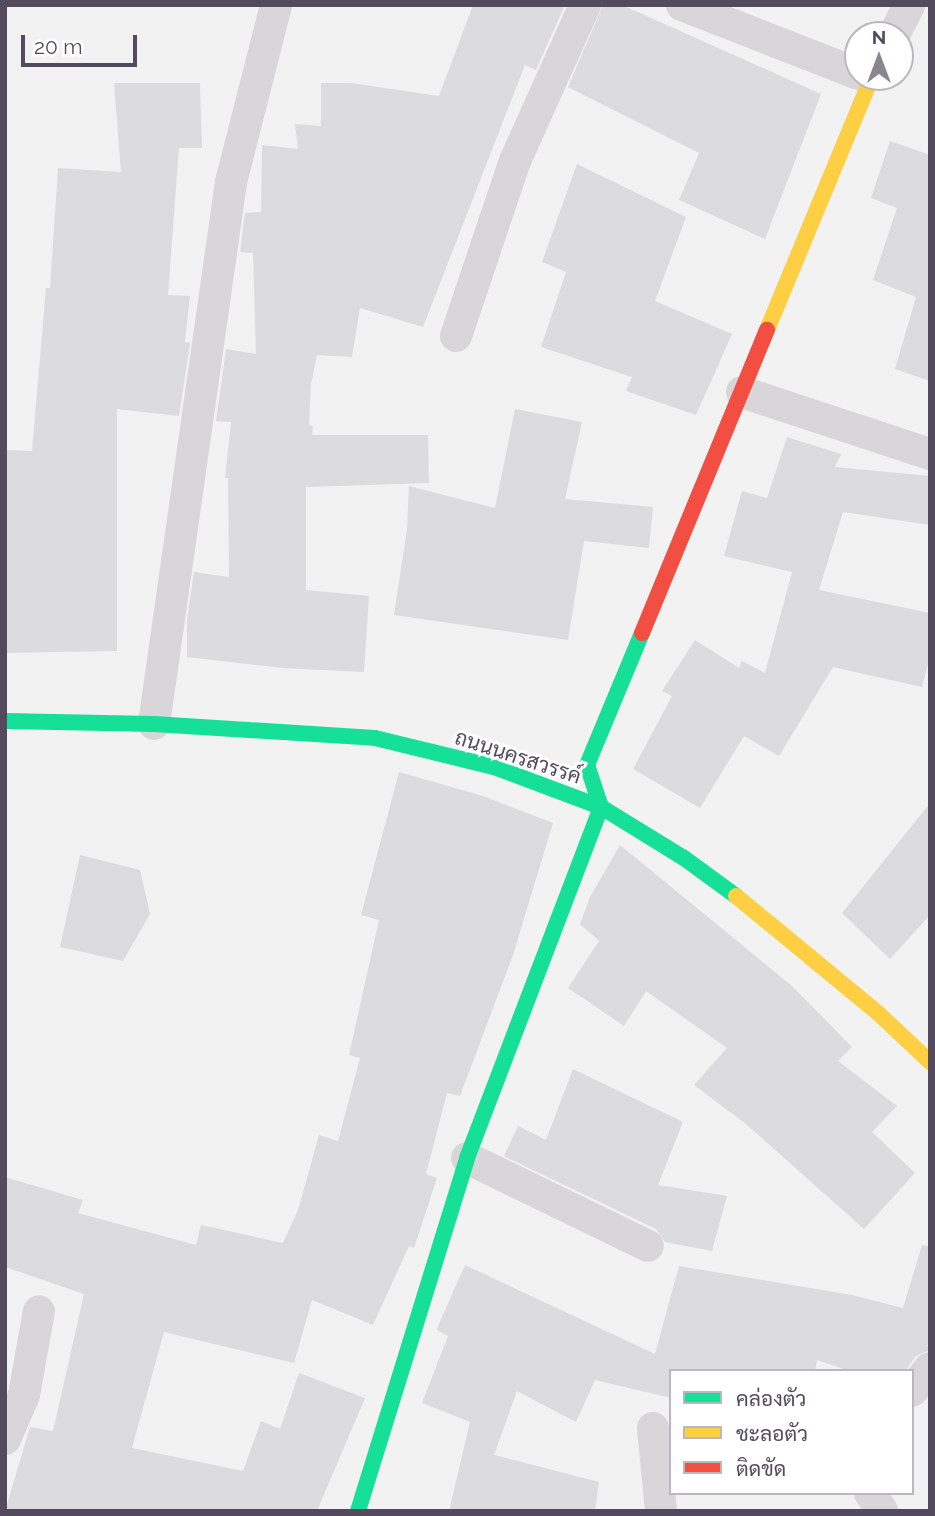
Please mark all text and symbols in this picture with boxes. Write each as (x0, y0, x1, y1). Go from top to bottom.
scale bar (24, 21, 140, 65)
north arrow (844, 21, 914, 91)
text: N (872, 26, 886, 48)
text: 20 m (34, 34, 82, 59)
street label: ถนนนครสวรรค์ (452, 725, 584, 789)
legend (669, 1369, 914, 1495)
text: คล่องตัว (736, 1386, 806, 1411)
text: ชะลอตัว (736, 1421, 808, 1446)
text: ติดขัด (736, 1456, 786, 1481)

